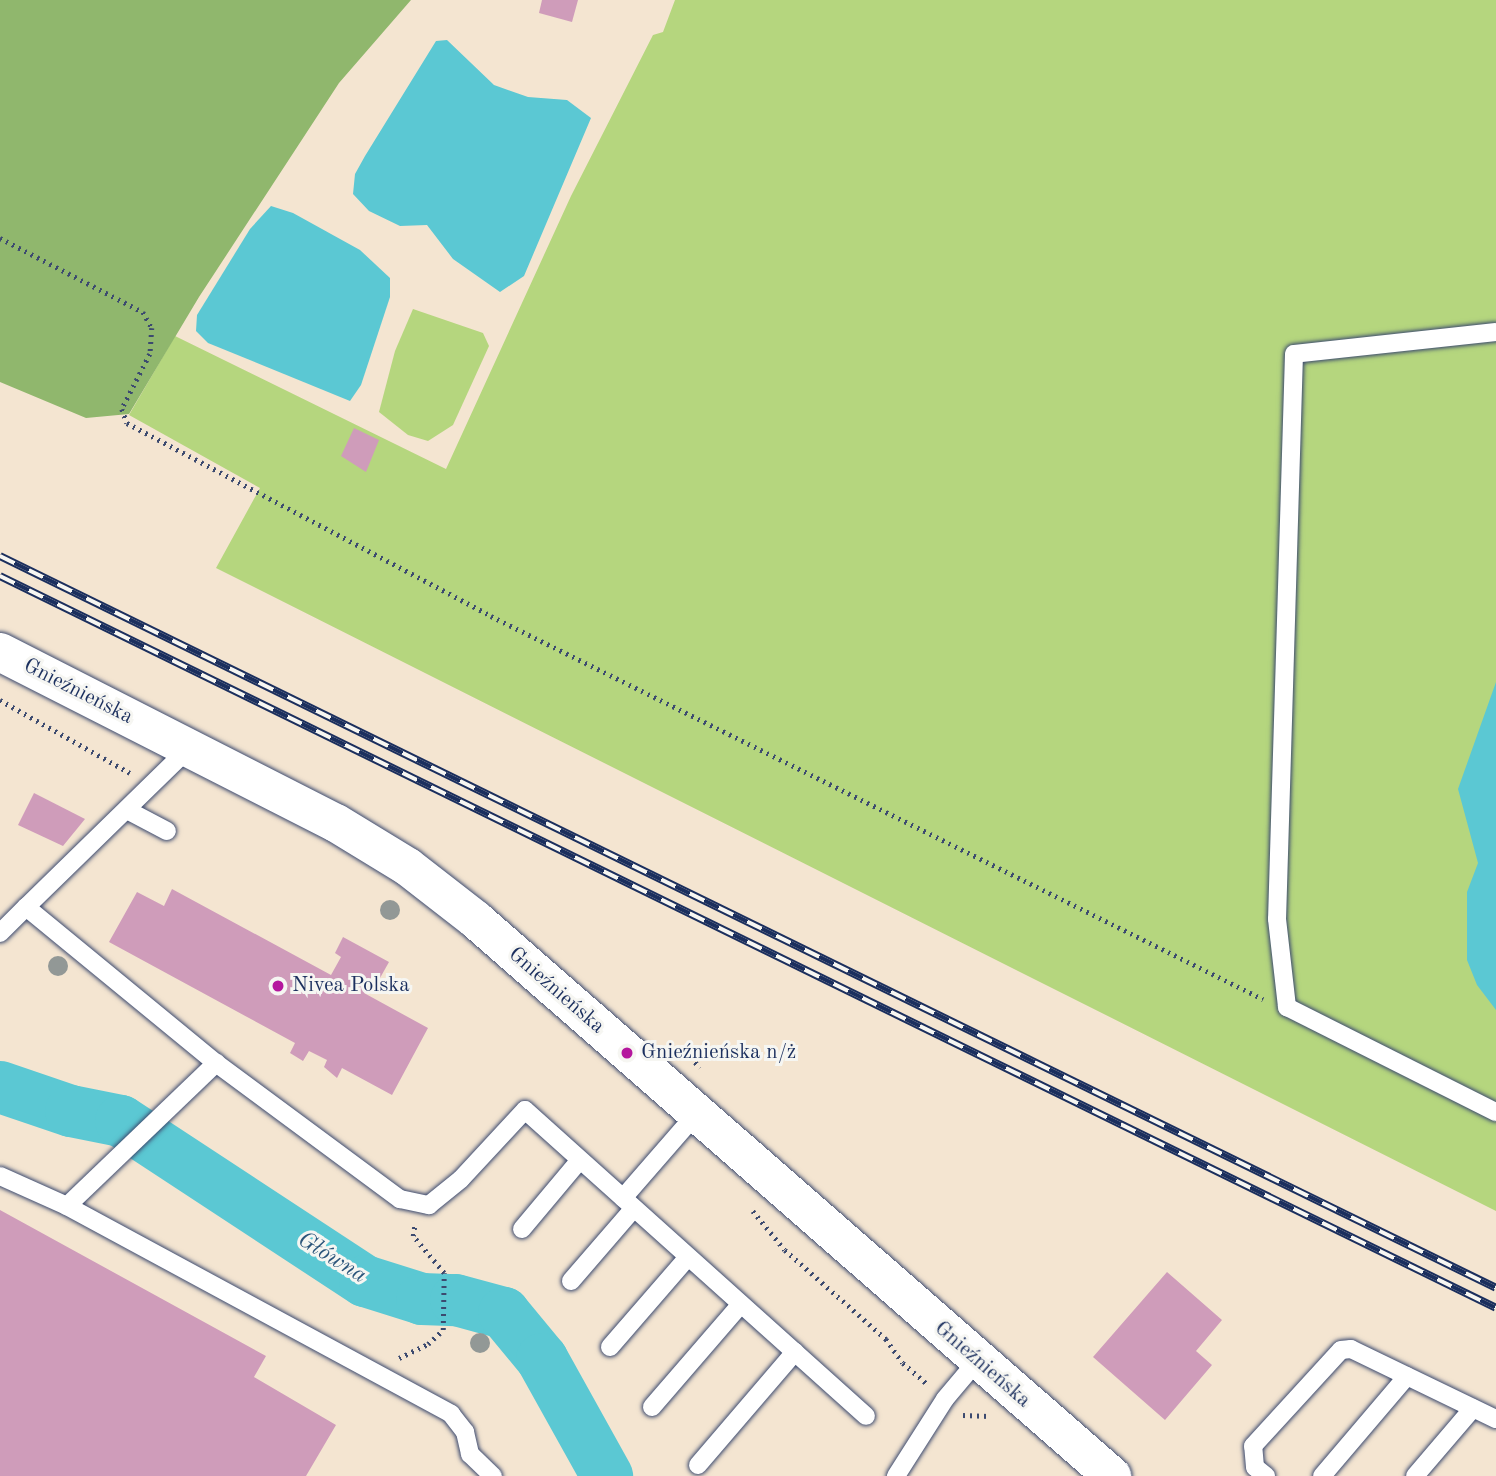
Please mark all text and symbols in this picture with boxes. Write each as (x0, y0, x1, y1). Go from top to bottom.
street label: Gnieźnieńska (19, 654, 137, 730)
street label: Gnieźnieńska (503, 942, 609, 1040)
place label: Nivea Polska (292, 973, 410, 999)
marker: Nivea Polska (270, 978, 286, 994)
place label: Gnieźnieńska n/ż (641, 1040, 796, 1066)
marker: Gnieźnieńska n/ż (619, 1045, 635, 1061)
water label: Główna (292, 1226, 372, 1290)
street label: Gnieźnieńska (929, 1316, 1035, 1414)

